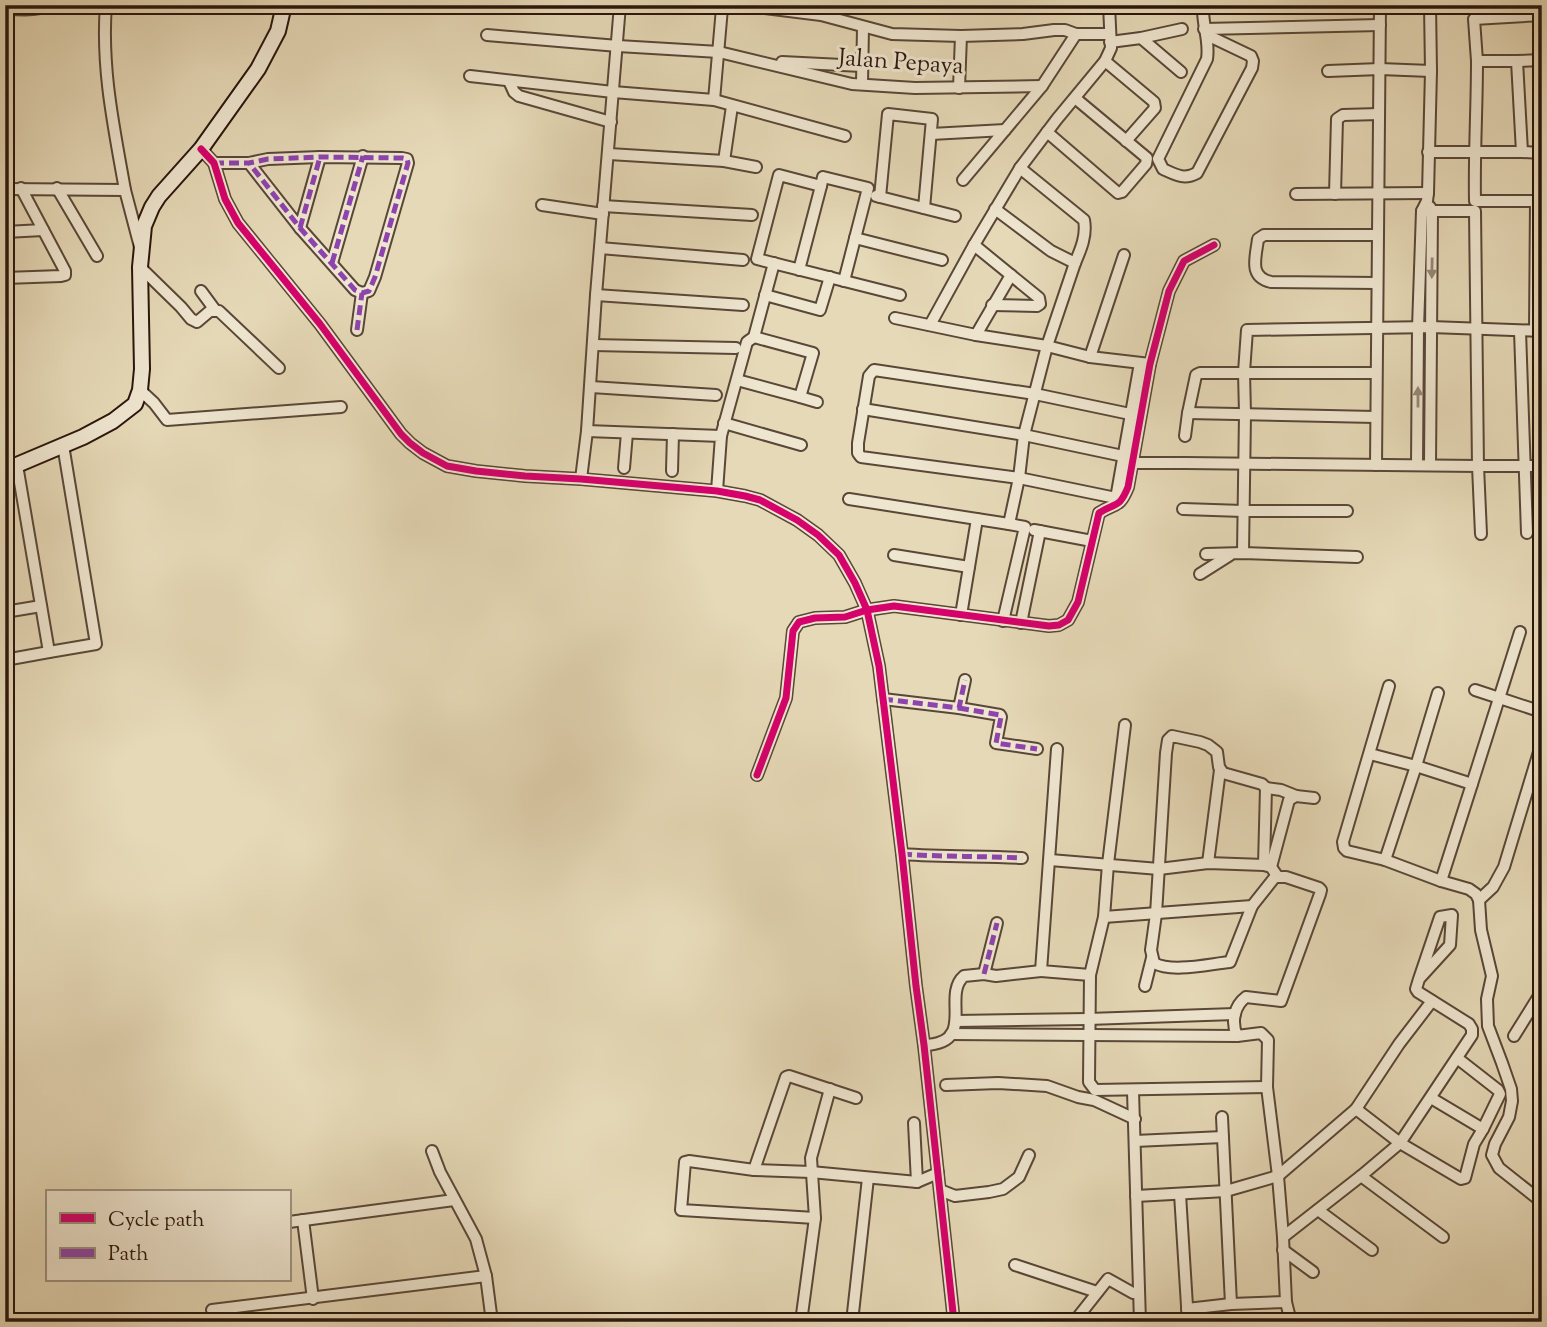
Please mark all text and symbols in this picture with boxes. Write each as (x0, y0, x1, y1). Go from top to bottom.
street label: Jalan Pepaya (835, 42, 965, 84)
one-way arrow (1426, 257, 1437, 279)
one-way arrow (1412, 386, 1424, 408)
legend (46, 1190, 290, 1282)
text: Cycle path (108, 1206, 205, 1236)
text: Path (108, 1240, 149, 1270)

